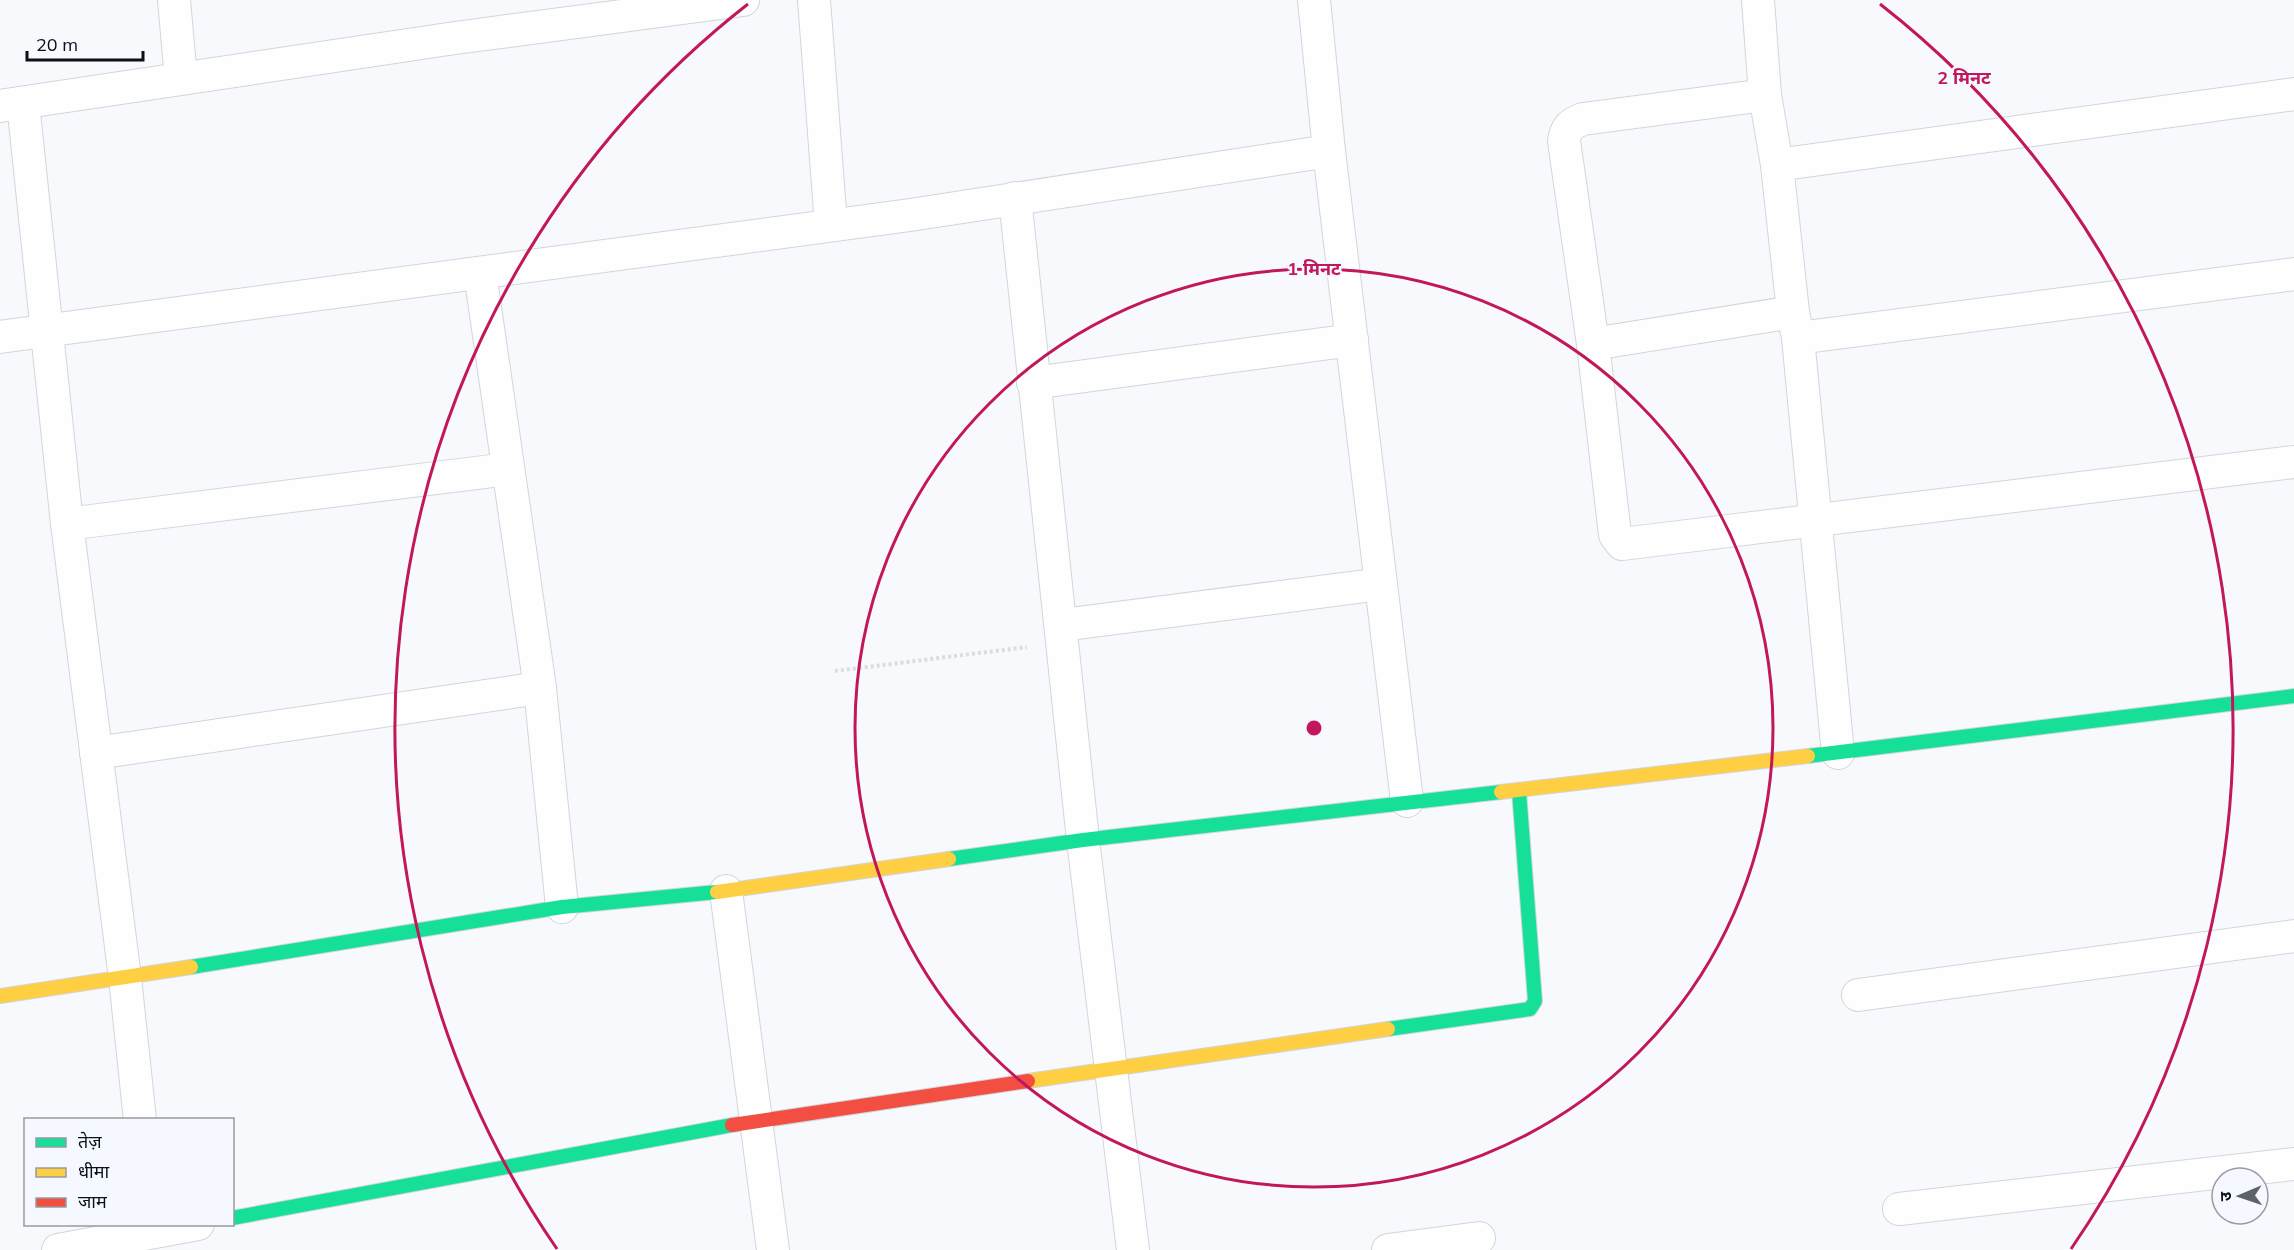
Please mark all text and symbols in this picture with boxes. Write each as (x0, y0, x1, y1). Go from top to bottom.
scale bar (27, 24, 142, 62)
text: 20 m (36, 33, 78, 56)
text: 2 मिनट (1937, 66, 1991, 89)
text: 1 मिनट (1287, 257, 1341, 280)
centre of rings (1304, 718, 1324, 738)
legend (24, 1118, 234, 1226)
text: तेज़ (78, 1130, 102, 1153)
text: धीमा (78, 1160, 109, 1183)
north arrow (2210, 1166, 2270, 1226)
text: जाम (78, 1190, 108, 1213)
text: उ (2215, 1191, 2235, 1202)

